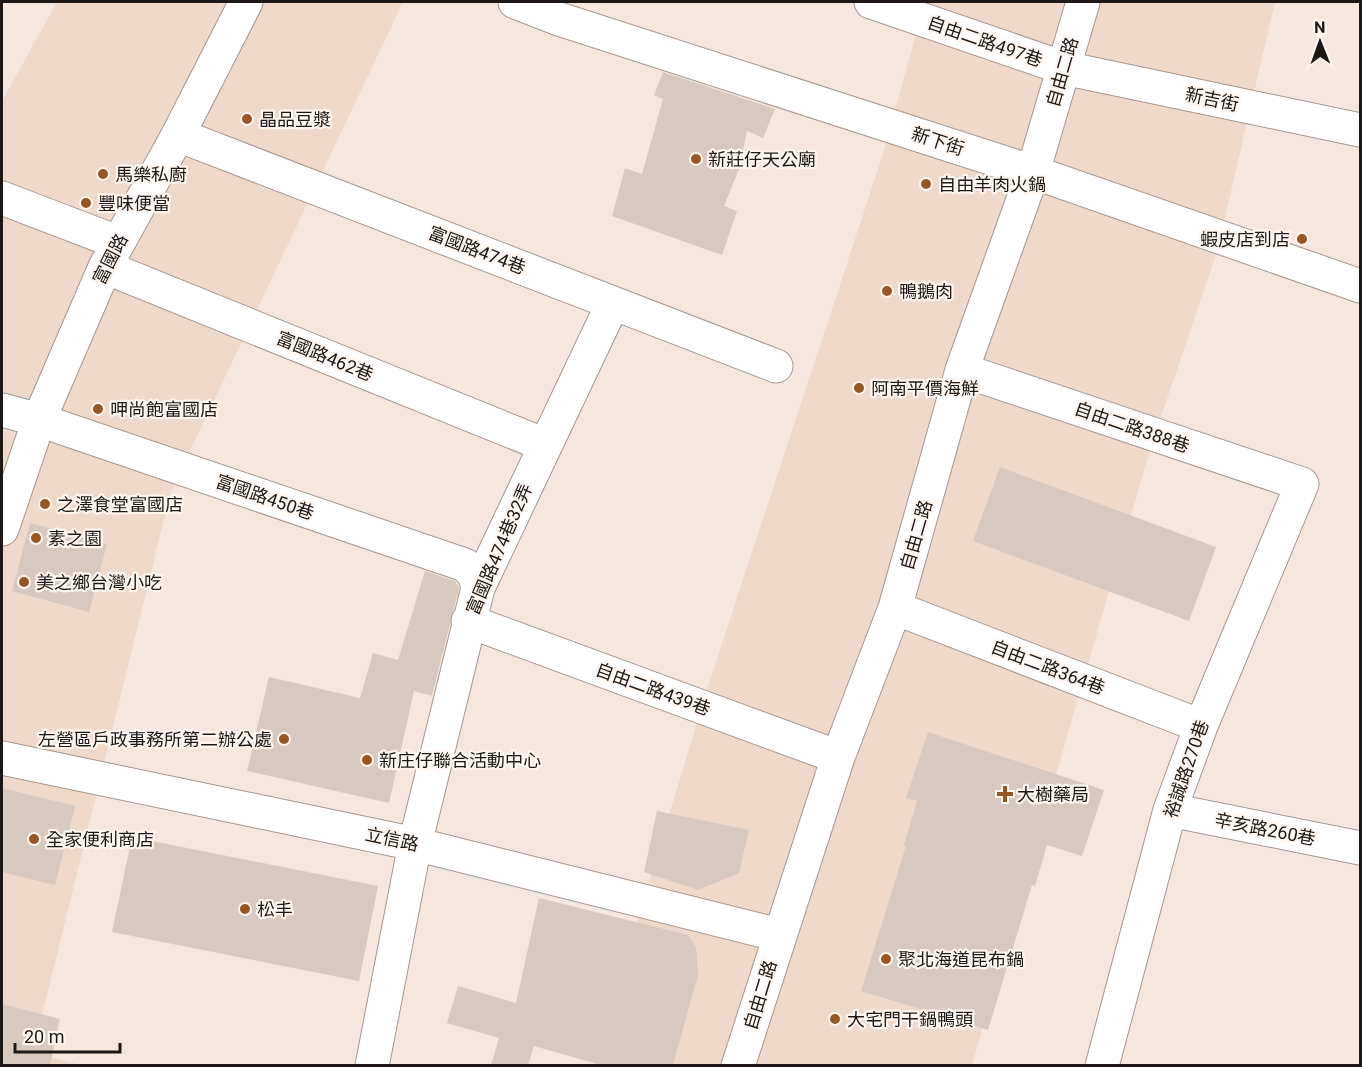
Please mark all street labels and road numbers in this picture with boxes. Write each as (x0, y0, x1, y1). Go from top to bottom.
street label: 自由二路497巷 (925, 11, 1045, 71)
street label: 自由二路 (1042, 35, 1082, 109)
street label: 新吉街 (1183, 83, 1241, 115)
street label: 新下街 (909, 123, 967, 159)
street label: 富國路474巷 (425, 222, 529, 278)
street label: 富國路 (88, 230, 132, 288)
street label: 富國路462巷 (274, 327, 376, 385)
street label: 自由二路388巷 (1072, 397, 1192, 457)
street label: 富國路450巷 (213, 470, 317, 524)
street label: 富國路474巷32弄 (462, 480, 536, 618)
street label: 自由二路 (896, 498, 936, 572)
street label: 自由二路364巷 (988, 636, 1108, 698)
street label: 自由二路439巷 (593, 659, 713, 719)
street label: 裕誠路270巷 (1159, 717, 1213, 821)
street label: 辛亥路260巷 (1213, 809, 1317, 849)
street label: 立信路 (363, 823, 421, 855)
street label: 自由二路 (739, 958, 781, 1032)

